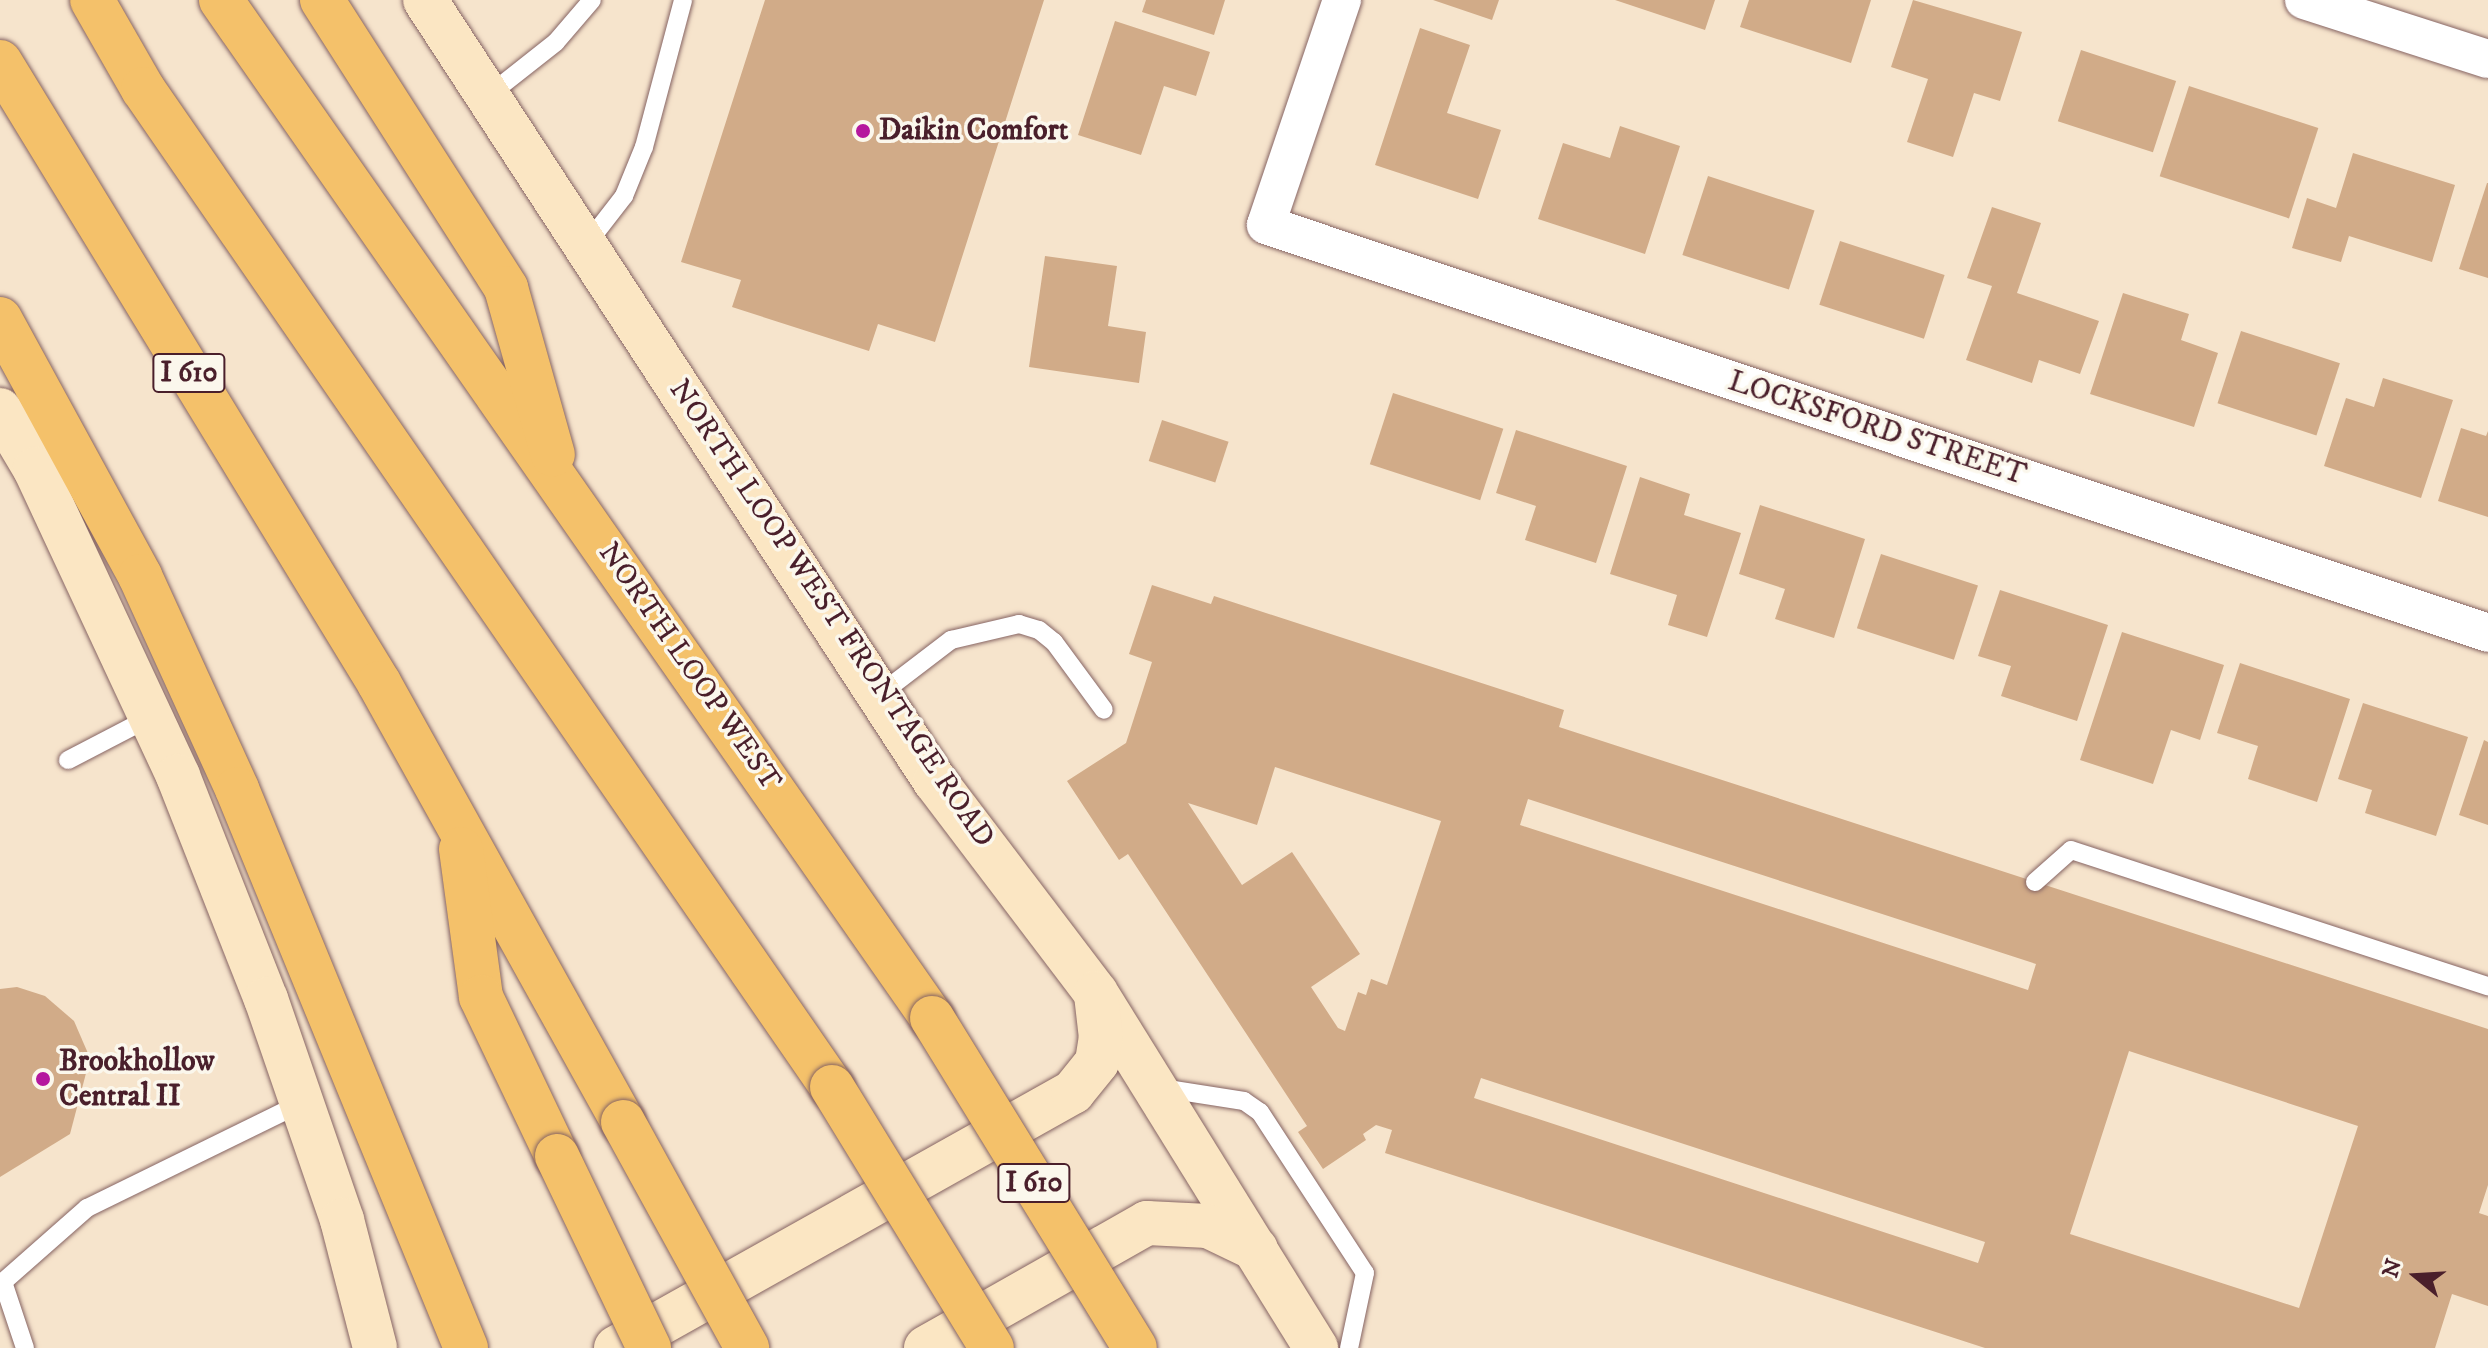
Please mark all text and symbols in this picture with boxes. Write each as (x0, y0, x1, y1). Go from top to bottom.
place label: Daikin Comfort (879, 113, 1068, 149)
marker: Daikin Comfort (854, 122, 872, 140)
road number: I 610 (151, 349, 227, 397)
street label: LOCKSFORD STREET (1723, 364, 2031, 494)
street label: NORTH LOOP WEST FRONTAGE ROAD (661, 373, 1001, 855)
street label: NORTH LOOP WEST (590, 536, 788, 798)
place label: Brookhollow Central II (59, 1044, 215, 1114)
marker: Brookhollow Central II (34, 1070, 52, 1088)
road number: I 610 (996, 1159, 1072, 1207)
north arrow (2376, 1236, 2456, 1316)
text: N (2377, 1256, 2408, 1281)

